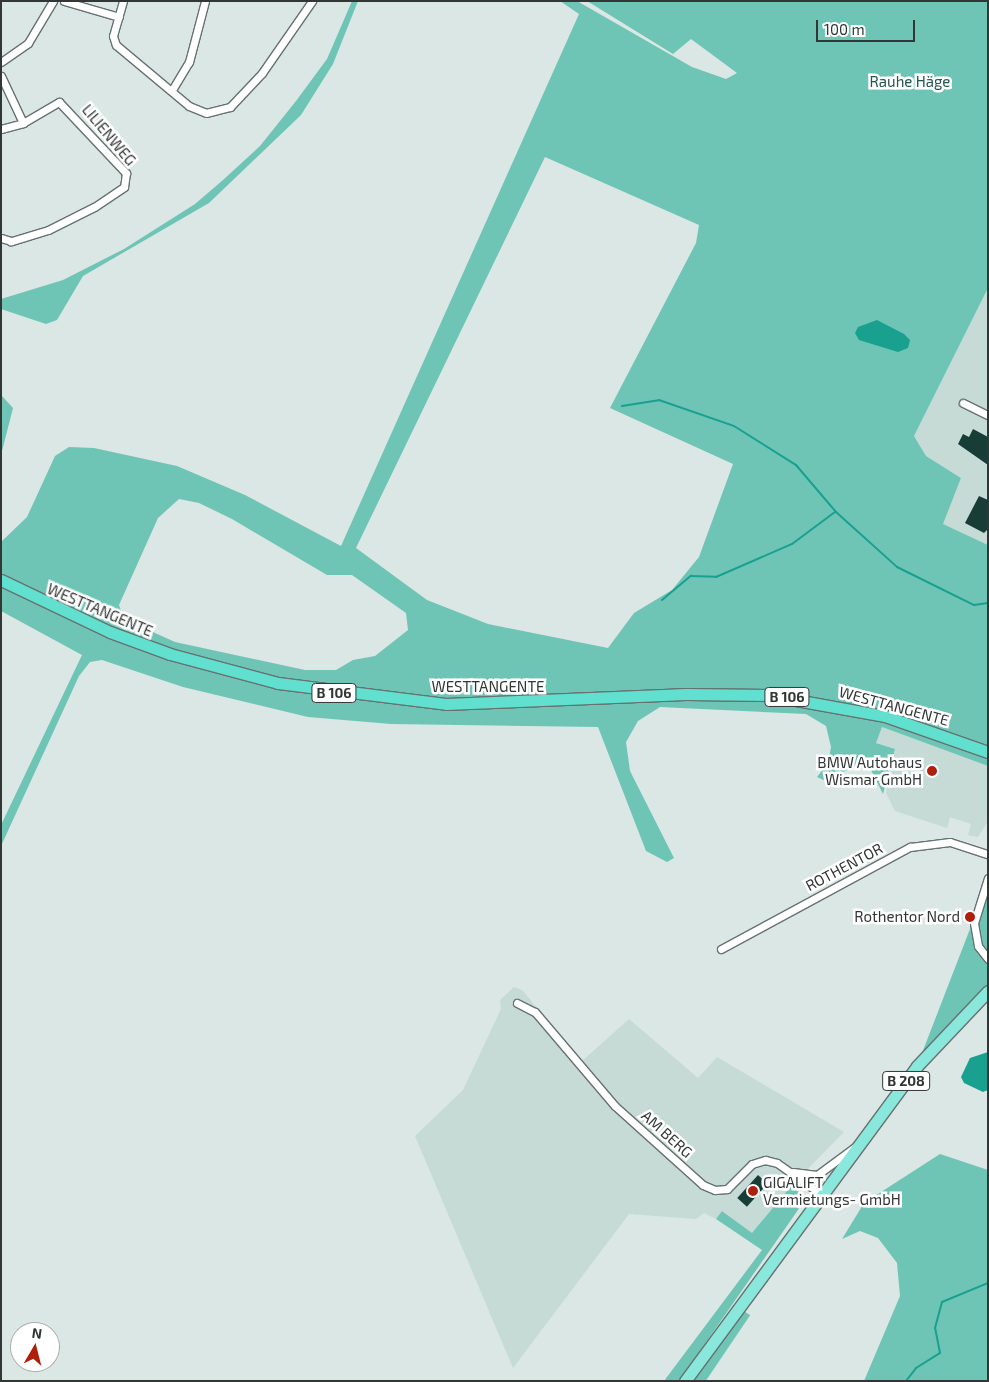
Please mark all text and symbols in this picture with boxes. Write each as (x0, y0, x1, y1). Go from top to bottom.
scale bar (819, 10, 918, 42)
text: 100 m (824, 20, 865, 38)
park label: Rauhe Häge (870, 73, 950, 91)
street label: LILIENWEG (78, 101, 140, 169)
street label: WESTTANGENTE (44, 580, 156, 640)
street label: WESTTANGENTE (432, 678, 544, 696)
road number: B 106 (310, 681, 358, 704)
street label: WESTTANGENTE (837, 683, 951, 729)
road number: B 106 (763, 686, 811, 709)
place label: BMW Autohaus Wismar GmbH (817, 753, 922, 788)
marker: BMW Autohaus Wismar GmbH (926, 765, 938, 777)
street label: ROTHENTOR (802, 839, 886, 895)
place label: Rothentor Nord (854, 908, 960, 926)
marker: Rothentor Nord (964, 911, 976, 923)
road number: B 208 (881, 1070, 931, 1092)
street label: AM BERG (638, 1106, 696, 1162)
place label: GIGALIFT Vermietungs- GmbH (763, 1173, 901, 1208)
marker: GIGALIFT Vermietungs- GmbH (747, 1185, 759, 1197)
north arrow (10, 1322, 60, 1372)
text: N (31, 1324, 43, 1342)

